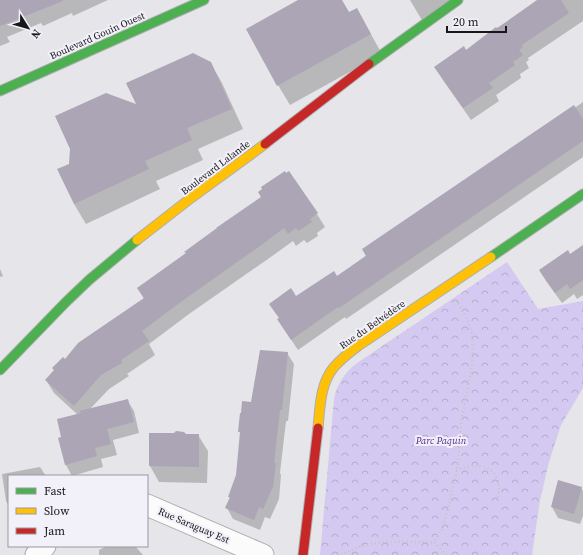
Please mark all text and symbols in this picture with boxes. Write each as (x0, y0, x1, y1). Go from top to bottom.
north arrow (8, 8, 48, 48)
street label: Boulevard Gouin Ouest (48, 8, 147, 62)
scale bar (447, 8, 506, 34)
text: 20 m (453, 14, 479, 30)
text: N (27, 26, 44, 41)
street label: Boulevard Lalande (178, 137, 252, 198)
street label: Rue du Belvédère (337, 297, 408, 352)
park label: Parc Paquin (415, 434, 467, 447)
legend (8, 475, 148, 547)
text: Fast (44, 483, 66, 499)
text: Slow (44, 503, 70, 519)
street label: Rue Saraguay Est (156, 505, 232, 547)
text: Jam (43, 523, 65, 539)

